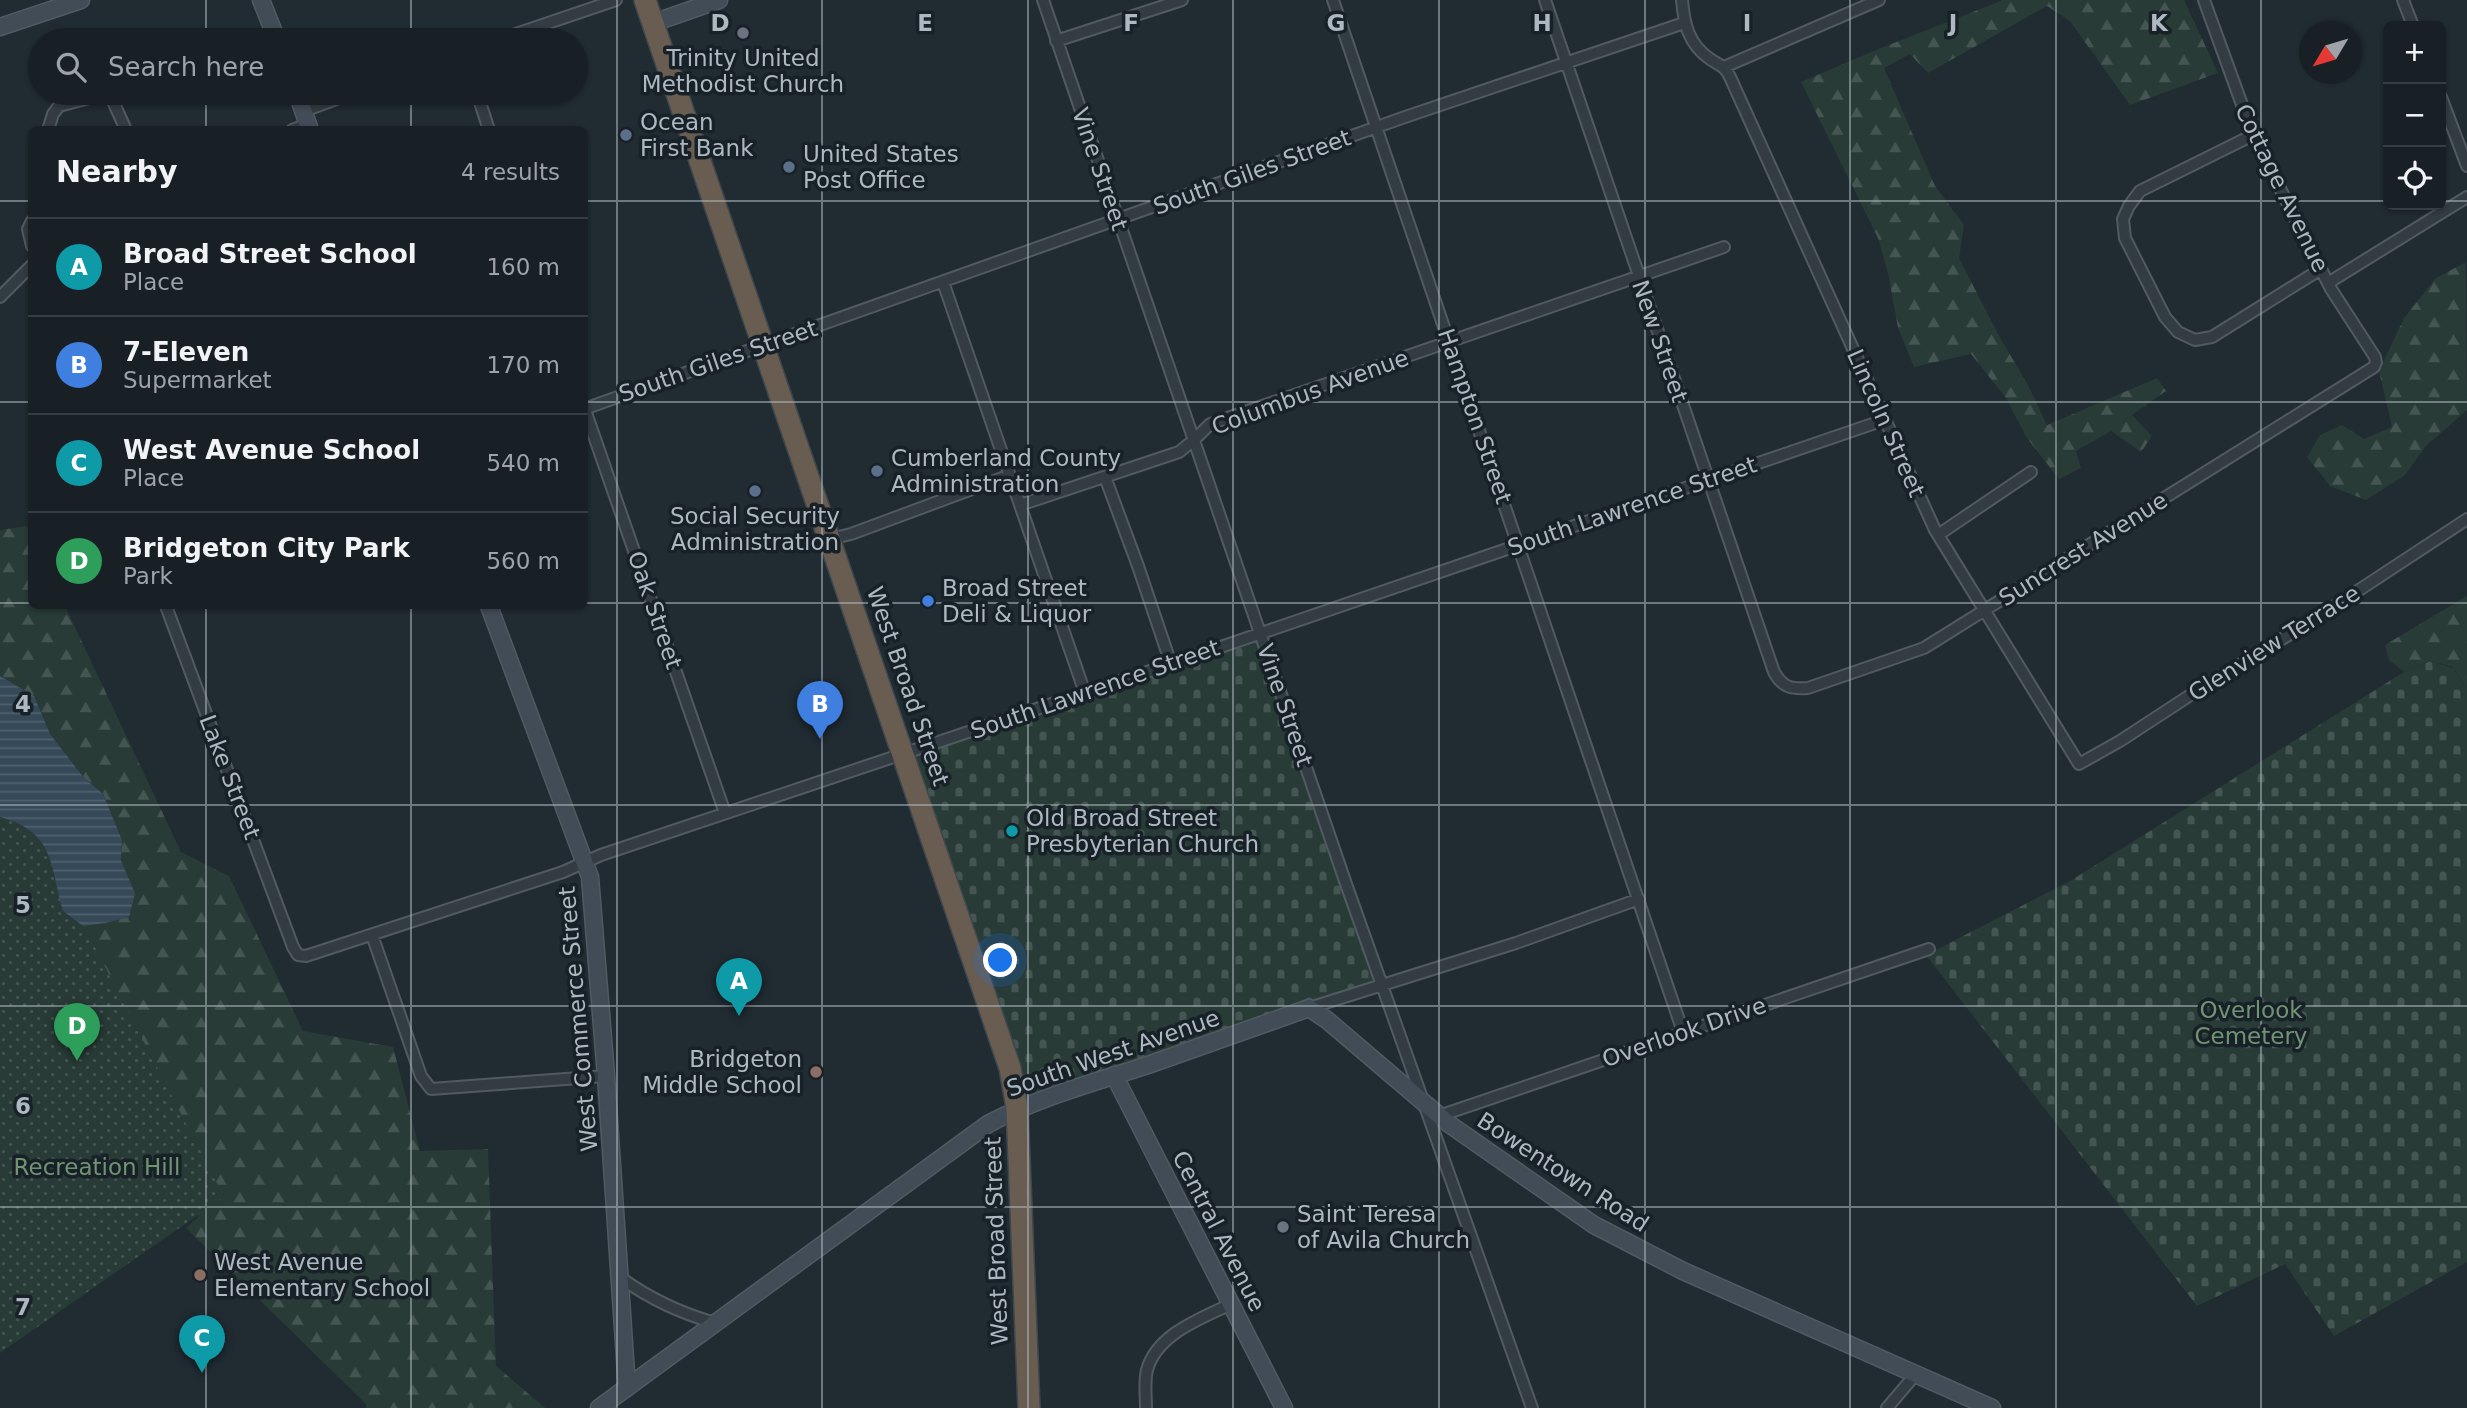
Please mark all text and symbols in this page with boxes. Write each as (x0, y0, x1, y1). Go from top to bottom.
text: D (710, 10, 730, 36)
text: E (917, 10, 933, 36)
text: F (1123, 10, 1139, 36)
text: G (1327, 10, 1345, 36)
text: H (1532, 10, 1552, 36)
text: I (1743, 10, 1751, 36)
text: J (1947, 10, 1957, 36)
text: K (2150, 10, 2169, 36)
north arrow (2299, 21, 2362, 84)
map controls (2383, 21, 2446, 210)
button: + (2383, 21, 2446, 84)
marker: Trinity United Methodist Church (735, 25, 751, 41)
search box (28, 28, 588, 105)
place label: Trinity United Methodist Church (642, 45, 844, 97)
icon: search (52, 48, 90, 86)
text: Search here (108, 52, 264, 82)
button: − (2383, 84, 2446, 147)
street label: Cottage Avenue (2230, 100, 2334, 276)
street label: Vine Street (1067, 104, 1133, 234)
place label: Ocean First Bank (640, 109, 754, 161)
street label: South Giles Street (1150, 124, 1354, 220)
marker: Ocean First Bank (618, 127, 634, 143)
place label: United States Post Office (803, 141, 959, 193)
button: locate (2383, 147, 2446, 210)
text: Nearby (56, 154, 178, 189)
text: 4 results (461, 159, 560, 185)
marker: United States Post Office (781, 159, 797, 175)
text: Broad Street School (123, 239, 417, 269)
text: A (70, 254, 88, 280)
text: 160 m (486, 254, 560, 280)
text: Place (123, 269, 184, 295)
street label: New Street (1627, 277, 1693, 405)
street label: South Giles Street (615, 315, 821, 407)
street label: Hampton Street (1433, 325, 1517, 507)
text: 7-Eleven (123, 337, 249, 367)
street label: Columbus Avenue (1208, 344, 1412, 440)
street label: Lincoln Street (1842, 345, 1930, 501)
text: B (70, 352, 88, 378)
text: 170 m (486, 352, 560, 378)
text: Supermarket (123, 367, 272, 393)
text: West Avenue School (123, 435, 420, 465)
place label: Cumberland County Administration (891, 445, 1121, 497)
text: C (71, 450, 87, 476)
text: 540 m (486, 450, 560, 476)
street label: South Lawrence Street (1504, 451, 1760, 561)
marker: Cumberland County Administration (869, 463, 885, 479)
text: Place (123, 465, 184, 491)
marker: Social Security Administration (747, 483, 763, 499)
street label: Suncrest Avenue (1994, 487, 2172, 611)
place label: Social Security Administration (670, 503, 840, 555)
text: Bridgeton City Park (123, 533, 410, 563)
text: D (69, 548, 89, 574)
text: 560 m (486, 548, 560, 574)
street label: Oak Street (623, 548, 687, 672)
text: Park (123, 563, 173, 589)
place label: Broad Street Deli & Liquor (942, 575, 1092, 627)
street label: Glenview Terrace (2184, 580, 2364, 706)
street label: West Broad Street (862, 583, 954, 789)
marker: Broad Street Deli & Liquor (920, 593, 936, 609)
street label: South Lawrence Street (967, 634, 1223, 744)
street label: Vine Street (1252, 640, 1318, 770)
pin: B (797, 681, 843, 739)
text: 4 (15, 691, 31, 717)
street label: Lake Street (194, 711, 266, 843)
place label: Old Broad Street Presbyterian Church (1026, 805, 1259, 857)
marker: Old Broad Street Presbyterian Church (1004, 823, 1020, 839)
street label: West Commerce Street (553, 885, 603, 1153)
text: 5 (15, 892, 31, 918)
your location (983, 943, 1017, 977)
pin: A (716, 958, 762, 1016)
street label: Overlook Drive (1599, 992, 1769, 1072)
park label: Overlook Cemetery (2194, 997, 2308, 1049)
pin: D (54, 1003, 100, 1061)
street label: South West Avenue (1003, 1004, 1223, 1102)
place label: Bridgeton Middle School (642, 1046, 802, 1098)
marker: Bridgeton Middle School (808, 1064, 824, 1080)
text: 6 (15, 1093, 31, 1119)
street label: Bowentown Road (1473, 1107, 1653, 1237)
street label: West Broad Street (979, 1136, 1013, 1346)
street label: Central Avenue (1167, 1146, 1271, 1316)
park label: Recreation Hill (14, 1154, 180, 1180)
place label: Saint Teresa of Avila Church (1297, 1201, 1470, 1253)
marker: Saint Teresa of Avila Church (1275, 1219, 1291, 1235)
place label: West Avenue Elementary School (214, 1249, 430, 1301)
marker: West Avenue Elementary School (192, 1267, 208, 1283)
text: 7 (15, 1294, 31, 1320)
pin: C (179, 1315, 225, 1373)

